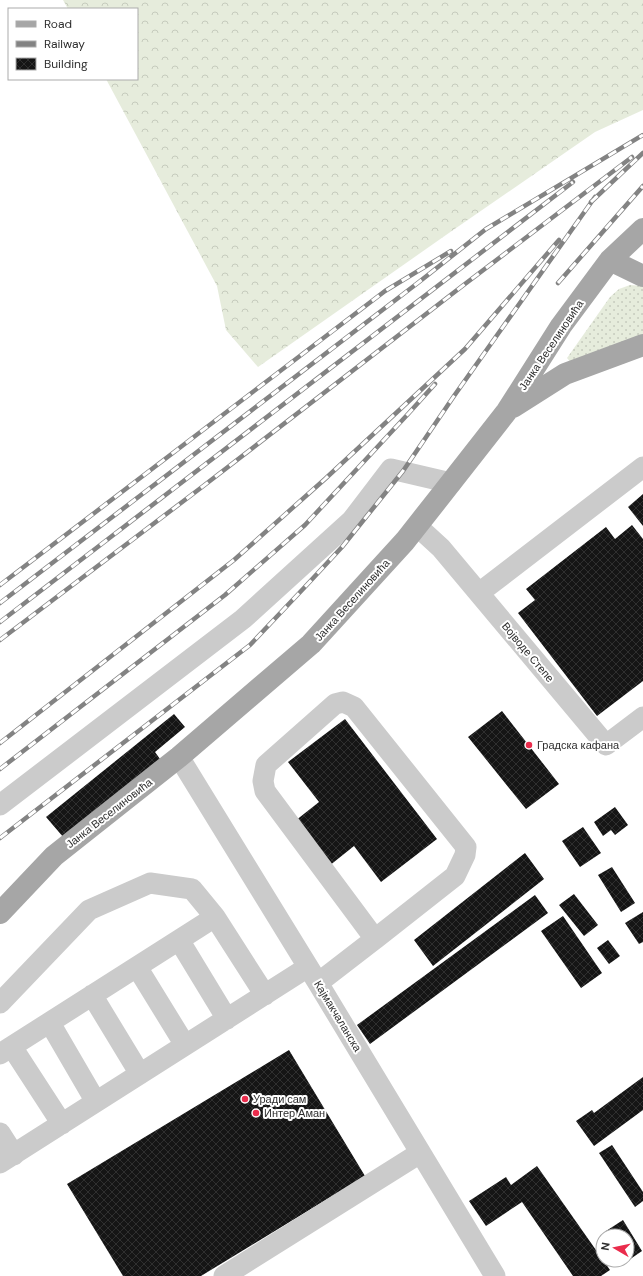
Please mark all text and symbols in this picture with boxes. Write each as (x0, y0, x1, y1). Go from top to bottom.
legend (8, 8, 138, 80)
text: Road (44, 16, 72, 32)
text: Railway (44, 36, 85, 52)
text: Building (44, 56, 88, 72)
street label: Јанка Веселиновића (516, 297, 587, 393)
street label: Јанка Веселиновића (312, 555, 393, 644)
street label: Војводе Степе (499, 619, 557, 685)
place label: Градска кафана (537, 738, 620, 752)
marker: Градска кафана (524, 740, 534, 750)
street label: Јанка Веселиновића (63, 774, 156, 851)
street label: Кајмакчаланска (311, 978, 365, 1055)
place label: Уради сам (253, 1092, 306, 1106)
marker: Уради сам (240, 1094, 250, 1104)
place label: Интер Аман (264, 1106, 325, 1120)
marker: Интер Аман (251, 1108, 261, 1118)
north arrow (595, 1228, 635, 1268)
text: N (598, 1241, 613, 1251)

